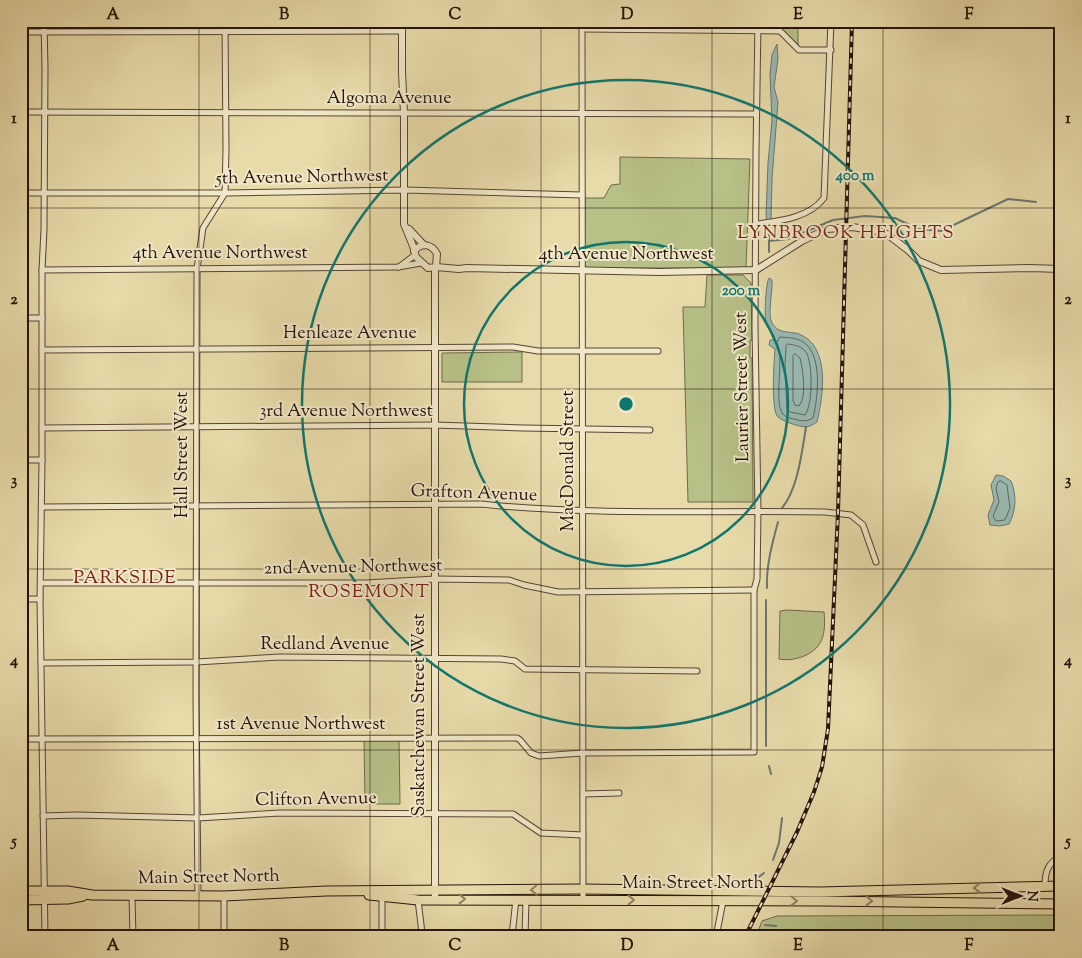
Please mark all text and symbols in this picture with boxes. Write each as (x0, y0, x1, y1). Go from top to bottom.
text: A (107, 4, 120, 27)
text: B (279, 4, 289, 27)
text: C (449, 4, 462, 27)
text: D (621, 4, 634, 27)
text: E (793, 4, 803, 27)
text: F (965, 4, 974, 27)
street label: Algoma Avenue (326, 86, 452, 112)
text: 1 (11, 108, 17, 131)
text: 1 (1065, 108, 1071, 131)
street label: 5th Avenue Northwest (215, 163, 388, 193)
text: 400 m (835, 166, 875, 187)
district label: LYNBROOK HEIGHTS (737, 220, 955, 247)
street label: 4th Avenue Northwest (132, 241, 308, 267)
street label: 4th Avenue Northwest (538, 242, 714, 268)
text: 200 m (722, 281, 761, 302)
text: 2 (10, 289, 18, 312)
text: 2 (1064, 289, 1072, 312)
street label: Laurier Street West (729, 312, 757, 462)
street label: Henleaze Avenue (283, 321, 417, 347)
street label: MacDonald Street (556, 390, 582, 532)
street label: Hall Street West (170, 392, 196, 518)
centre of rings (617, 395, 635, 413)
street label: 3rd Avenue Northwest (259, 399, 433, 425)
text: 3 (11, 470, 18, 493)
text: 3 (1065, 470, 1072, 493)
street label: Grafton Avenue (410, 479, 538, 509)
street label: 2nd Avenue Northwest (263, 553, 443, 583)
district label: PARKSIDE (73, 565, 177, 592)
district label: ROSEMONT (308, 579, 430, 606)
street label: Saskatchewan Street West (407, 613, 433, 817)
street label: Redland Avenue (261, 632, 389, 658)
text: 4 (9, 650, 18, 673)
text: 4 (1063, 650, 1072, 673)
street label: 1st Avenue Northwest (217, 712, 385, 738)
street label: Clifton Avenue (255, 786, 377, 814)
text: 5 (9, 831, 17, 854)
text: 5 (1063, 831, 1071, 854)
street label: Main Street North (138, 864, 281, 892)
north arrow (994, 870, 1044, 920)
street label: Main Street North (622, 871, 765, 897)
one-way arrow (973, 882, 981, 893)
one-way arrow (530, 885, 538, 895)
text: N (1021, 890, 1041, 902)
one-way arrow (458, 894, 466, 904)
one-way arrow (628, 895, 636, 905)
one-way arrow (790, 896, 798, 906)
one-way arrow (866, 896, 874, 906)
text: A (107, 935, 120, 958)
text: B (279, 935, 289, 958)
text: C (449, 935, 462, 958)
text: D (621, 935, 634, 958)
text: E (793, 935, 803, 958)
text: F (965, 935, 974, 958)

